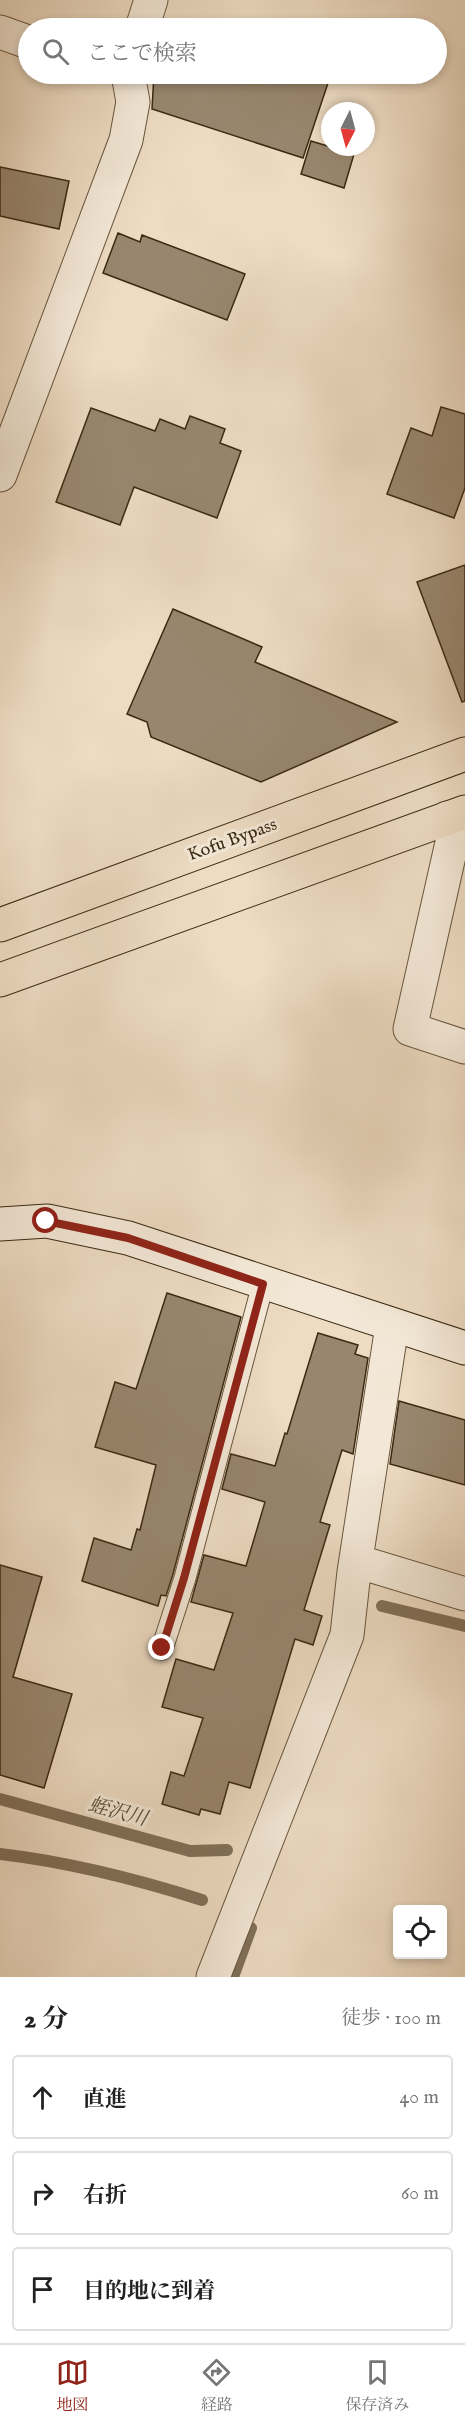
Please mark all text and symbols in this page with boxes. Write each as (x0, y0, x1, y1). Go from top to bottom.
search box (18, 18, 447, 84)
icon: search (39, 35, 72, 68)
text: ここで検索 (87, 40, 197, 68)
north arrow (321, 102, 375, 156)
street label: Kofu Bypass (185, 814, 280, 867)
route start (32, 1207, 58, 1233)
route end (148, 1634, 174, 1660)
water label: 蛭沢川 (85, 1793, 152, 1833)
map controls (393, 1905, 447, 1959)
button: locate (393, 1905, 447, 1959)
text: 2 分 (24, 2003, 68, 2036)
text: 徒歩 · 100 m (341, 2006, 441, 2031)
icon: ahead (26, 2081, 59, 2114)
text: 40 m (400, 2085, 439, 2110)
text: 直進 (83, 2086, 127, 2114)
icon: right (26, 2177, 59, 2210)
text: 60 m (401, 2181, 439, 2206)
text: 右折 (83, 2182, 127, 2210)
icon: arrive (26, 2273, 59, 2306)
text: 目的地に到着 (83, 2278, 215, 2306)
tab: 地図 (56, 2356, 89, 2416)
tab: 経路 (200, 2356, 233, 2416)
tab: 保存済み (345, 2356, 409, 2416)

